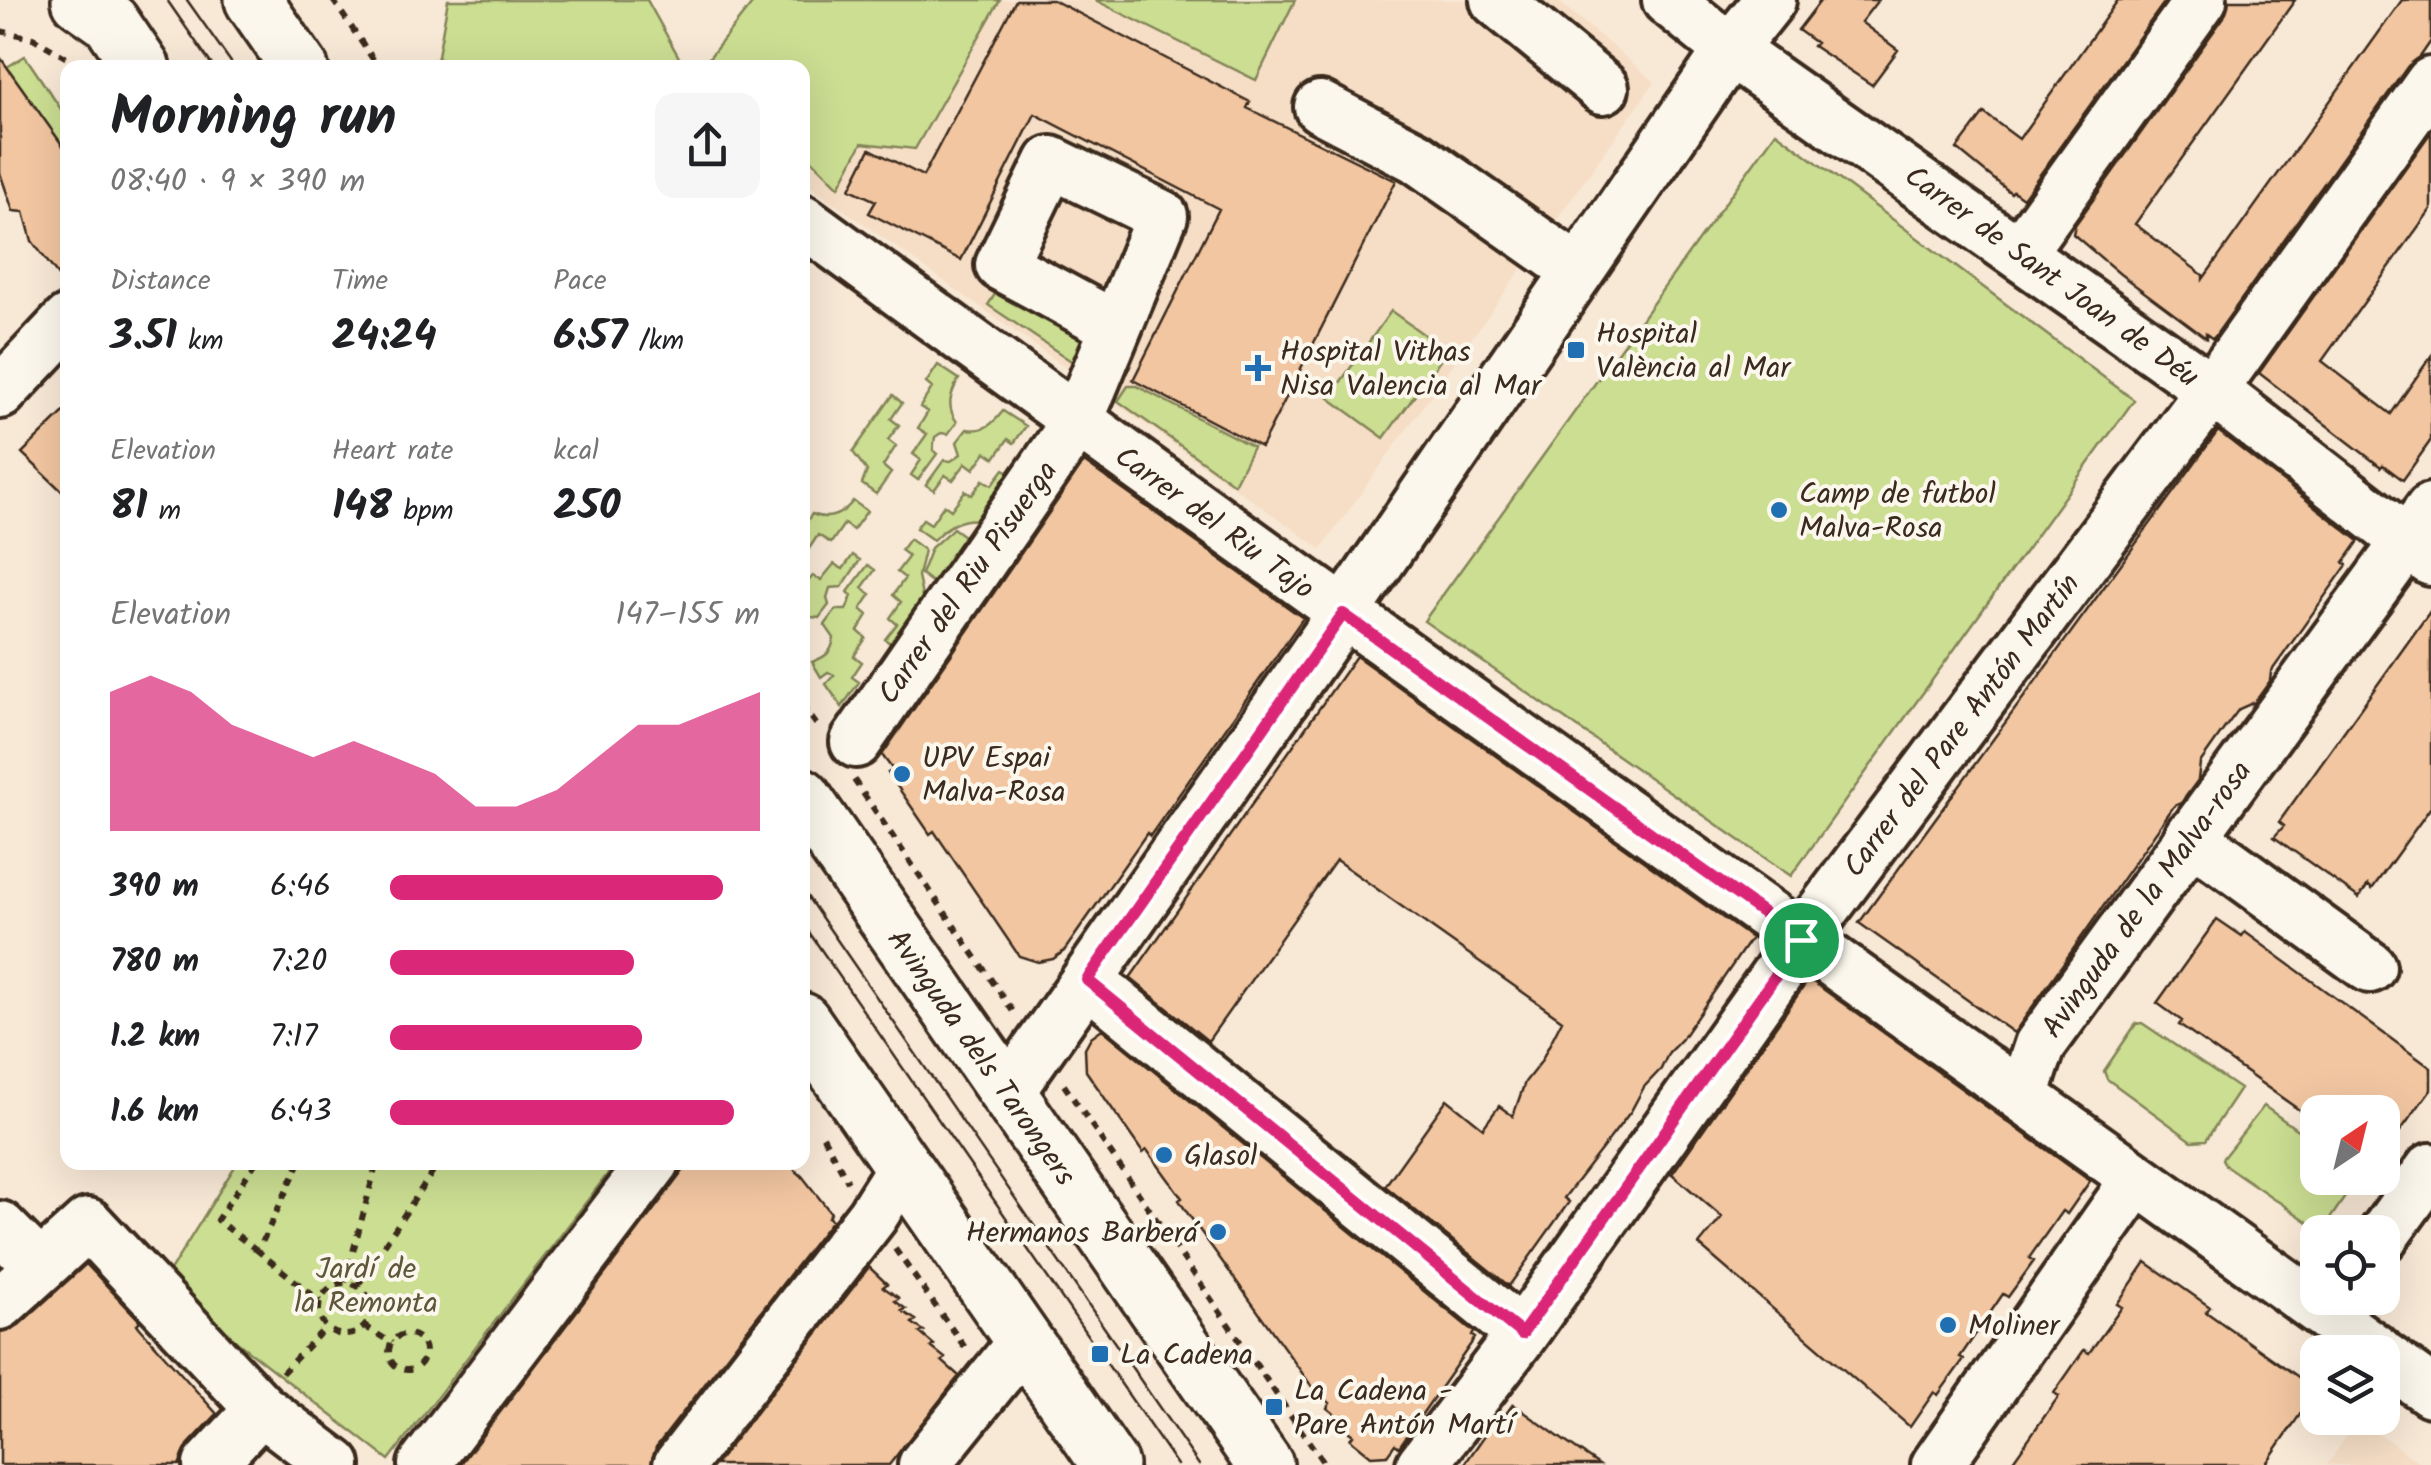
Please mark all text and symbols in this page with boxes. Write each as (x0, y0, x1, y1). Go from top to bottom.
text: Morning run (110, 76, 397, 163)
button: share (655, 93, 760, 198)
street label: Carrer de Sant Joan de Déu (1893, 154, 2208, 401)
text: 08:40 · 9 × 390 m (110, 157, 365, 208)
text: Distance (110, 259, 211, 304)
text: Time (332, 259, 388, 304)
text: Pace (553, 259, 607, 304)
text: 3.51 (110, 304, 177, 371)
text: 24:24 (332, 304, 437, 371)
text: 6:57 (553, 304, 628, 371)
place label: Hospital València al Mar (1596, 311, 1792, 393)
text: km (177, 319, 224, 364)
text: /km (628, 319, 684, 364)
place label: Hospital Vithas Nisa Valencia al Mar (1280, 329, 1543, 411)
marker: Hospital València al Mar (1565, 339, 1587, 361)
marker: Hospital Vithas Nisa Valencia al Mar (1245, 355, 1271, 381)
text: Elevation (110, 429, 216, 474)
text: Heart rate (332, 429, 453, 474)
text: kcal (553, 429, 599, 474)
street label: Carrer del Riu Tajo (1104, 434, 1324, 613)
street label: Carrer del Riu Pisuerga (866, 451, 1071, 715)
place label: Camp de futbol Malva-Rosa (1799, 471, 1996, 553)
text: 81 (110, 474, 147, 541)
text: 148 (332, 474, 392, 541)
text: 250 (553, 474, 621, 541)
text: m (147, 489, 181, 534)
text: bpm (392, 489, 454, 534)
marker: Camp de futbol Malva-Rosa (1768, 499, 1790, 521)
street label: Carrer del Pare Antón Martín (1832, 564, 2093, 889)
text: Elevation (110, 590, 231, 641)
text: 147–155 m (615, 590, 760, 641)
place label: UPV Espai Malva-Rosa (922, 735, 1066, 817)
street label: Avinguda de la Malva-rosa (2030, 751, 2265, 1049)
marker: UPV Espai Malva-Rosa (891, 763, 913, 785)
text: 390 m (110, 862, 199, 913)
text: 6:46 (270, 862, 331, 913)
pin (1759, 898, 1844, 983)
icon: arrive (1774, 913, 1829, 968)
street label: Avinguda dels Tarongers (873, 920, 1087, 1197)
text: 780 m (110, 937, 199, 988)
text: 7:20 (270, 937, 327, 988)
text: 1.2 km (110, 1012, 200, 1063)
text: 7:17 (270, 1012, 317, 1063)
text: 1.6 km (110, 1087, 199, 1138)
text: 6:43 (270, 1087, 332, 1138)
north arrow (2300, 1095, 2400, 1195)
map controls (2300, 1095, 2400, 1435)
place label: Glasol (1184, 1133, 1257, 1181)
marker: Glasol (1153, 1144, 1175, 1166)
place label: Hermanos Barberá (966, 1210, 1201, 1258)
button: locate (2300, 1215, 2400, 1315)
marker: Hermanos Barberá (1207, 1221, 1229, 1243)
park label: Jardí de la Remonta (294, 1246, 438, 1328)
place label: Moliner (1968, 1303, 2061, 1351)
marker: Moliner (1937, 1314, 1959, 1336)
place label: La Cadena (1120, 1332, 1253, 1380)
button: layers (2300, 1335, 2400, 1435)
marker: La Cadena (1089, 1343, 1111, 1365)
place label: La Cadena - Pare Antón Martí (1294, 1368, 1519, 1450)
marker: La Cadena - Pare Antón Martí (1263, 1396, 1285, 1418)

